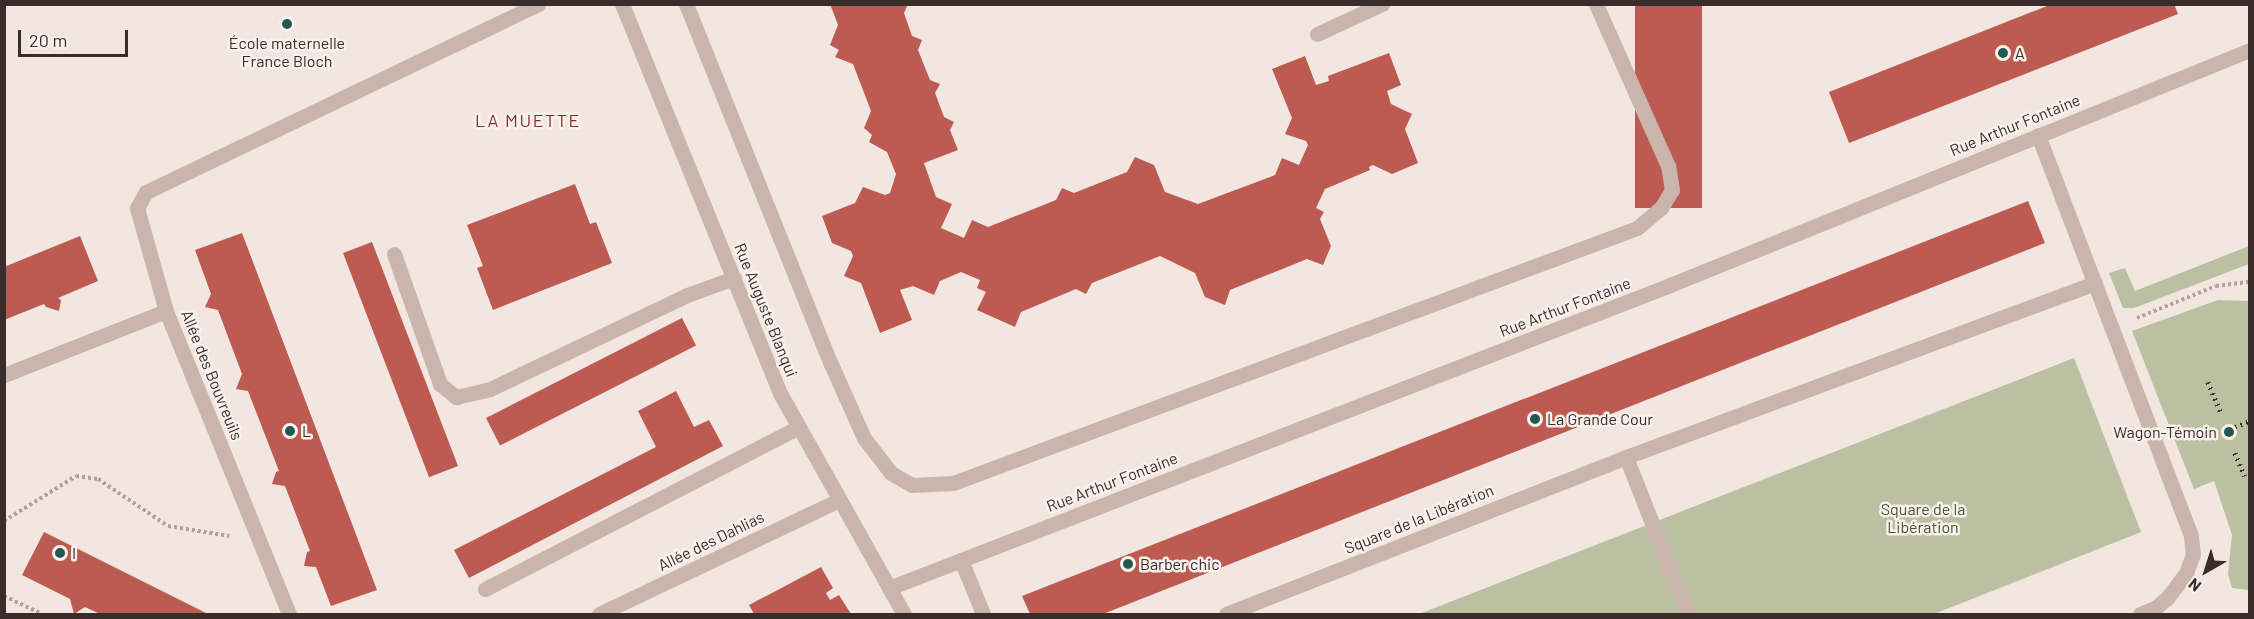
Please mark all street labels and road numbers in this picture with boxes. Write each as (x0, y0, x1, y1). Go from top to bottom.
street label: Rue Arthur Fontaine (1947, 90, 2083, 160)
street label: Rue Auguste Blanqui (730, 240, 802, 380)
street label: Rue Arthur Fontaine (1497, 273, 1633, 341)
street label: Allée des Bouvreuils (177, 307, 247, 443)
street label: Rue Arthur Fontaine (1044, 448, 1180, 516)
street label: Square de la Libération (1342, 480, 1496, 558)
street label: Allée des Dahlias (655, 507, 767, 575)

